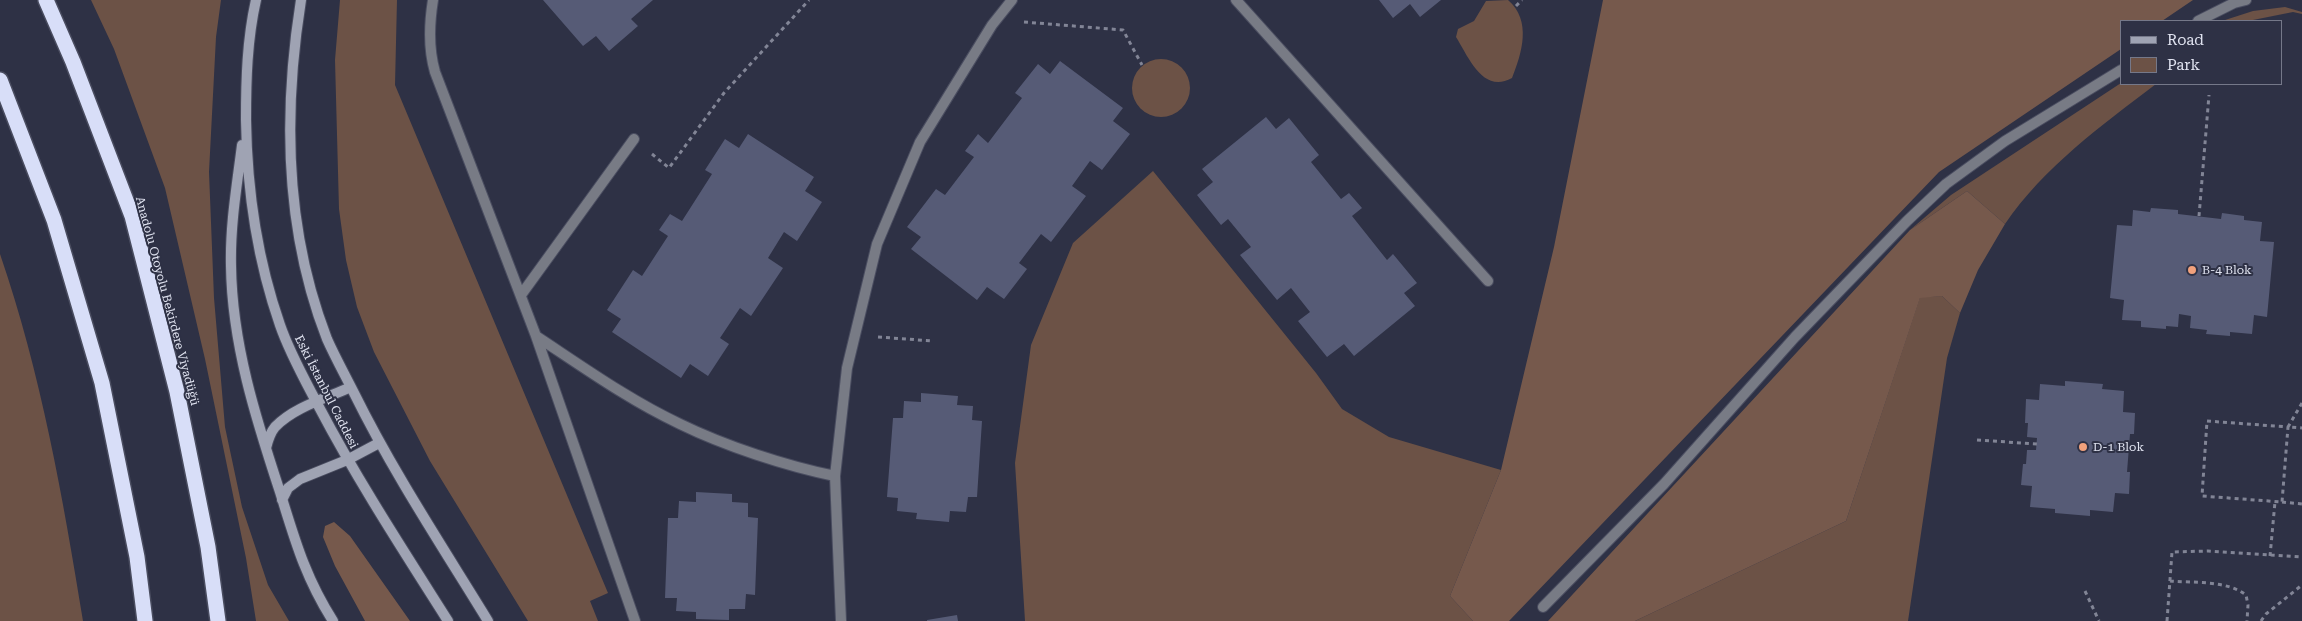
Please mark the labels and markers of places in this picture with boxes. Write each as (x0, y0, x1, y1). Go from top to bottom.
place label: B-4 Blok (2202, 263, 2252, 277)
marker: B-4 Blok (2186, 264, 2198, 276)
place label: D-1 Blok (2093, 440, 2144, 454)
marker: D-1 Blok (2077, 441, 2089, 453)

